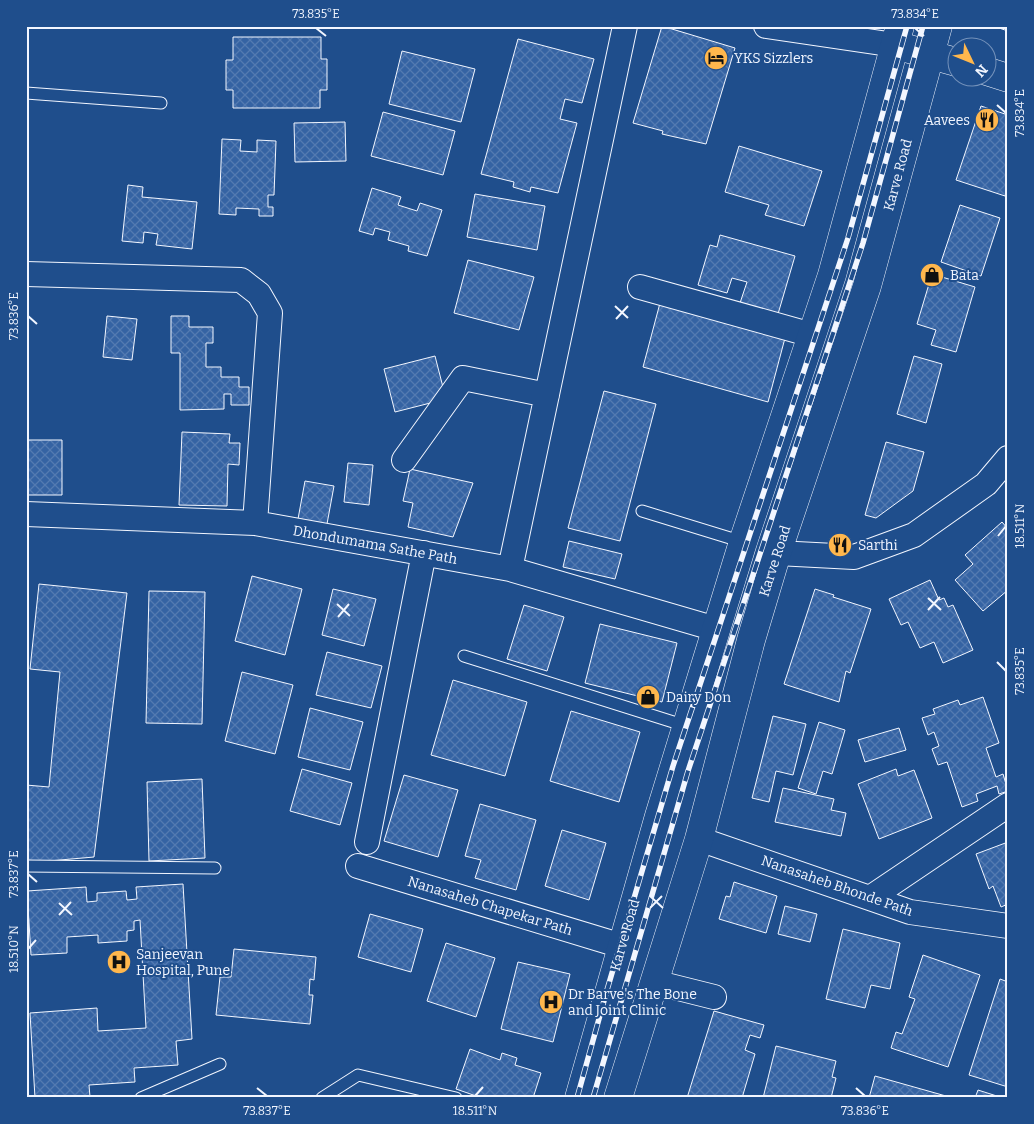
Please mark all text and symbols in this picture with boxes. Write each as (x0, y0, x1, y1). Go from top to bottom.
text: 73.835°E (292, 7, 340, 21)
text: 73.834°E (891, 7, 939, 21)
north arrow (946, 38, 996, 88)
hotel icon: YKS Sizzlers (703, 45, 729, 71)
place label: YKS Sizzlers (734, 50, 813, 67)
text: N (971, 61, 991, 80)
text: 73.834°E (1013, 89, 1027, 137)
restaurant icon: Aavees (974, 107, 1000, 133)
place label: Aavees (924, 112, 970, 129)
street label: Karve Road (880, 137, 916, 213)
shop icon: Bata (919, 262, 945, 288)
place label: Bata (950, 267, 979, 284)
text: 73.836°E (7, 292, 21, 340)
text: 18.511°N (1013, 503, 1027, 548)
street label: Dhondumama Sathe Path (292, 522, 459, 568)
street label: Karve Road (756, 523, 794, 599)
restaurant icon: Sarthi (827, 532, 853, 558)
place label: Sarthi (858, 537, 898, 554)
text: 73.835°E (1013, 647, 1027, 695)
shop icon: Dairy Don (635, 684, 661, 710)
place label: Dairy Don (666, 689, 731, 706)
text: 73.837°E (7, 850, 21, 898)
street label: Nanasaheb Bhonde Path (759, 852, 915, 920)
street label: Nanasaheb Chapekar Path (406, 873, 575, 939)
street label: Karve Road (607, 897, 643, 973)
text: 18.510°N (7, 925, 21, 973)
place label: Sanjeevan Hospital, Pune (136, 946, 230, 979)
hospital icon: Sanjeevan Hospital, Pune (106, 949, 132, 975)
place label: Dr Barve's The Bone and Joint Clinic (568, 986, 697, 1019)
hospital icon: Dr Barve's The Bone and Joint Clinic (538, 989, 564, 1015)
text: 73.837°E (243, 1104, 291, 1118)
text: 18.511°N (453, 1104, 498, 1118)
text: 73.836°E (841, 1104, 889, 1118)

